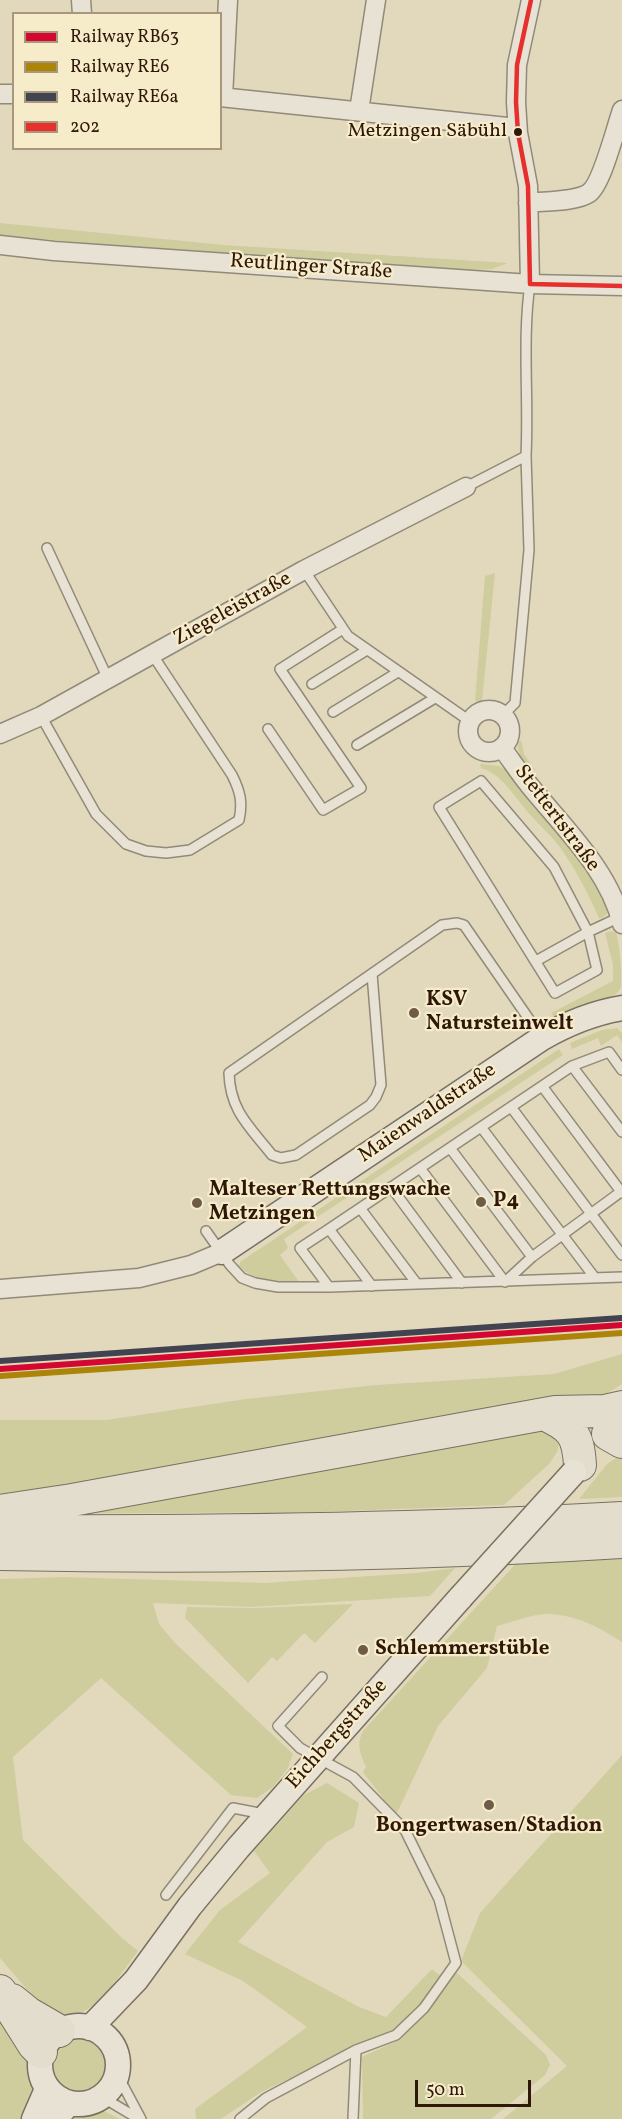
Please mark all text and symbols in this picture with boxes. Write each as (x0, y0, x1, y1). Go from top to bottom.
legend (12, 12, 222, 150)
text: Railway RB63 (70, 25, 179, 50)
text: Railway RE6 (70, 55, 169, 80)
text: Railway RE6a (70, 85, 178, 110)
text: 202 (70, 115, 100, 140)
place label: Metzingen Säbühl (348, 120, 507, 144)
marker: Metzingen Säbühl (512, 126, 524, 138)
street label: Reutlinger Straße (229, 250, 393, 286)
street label: Ziegeleistraße (170, 567, 296, 653)
street label: Stettertstraße (508, 761, 604, 877)
place label: KSV Natursteinwelt (426, 988, 573, 1038)
marker: KSV Natursteinwelt (407, 1006, 421, 1020)
street label: Maienwaldstraße (354, 1059, 502, 1169)
place label: Malteser Rettungswache Metzingen (209, 1178, 451, 1228)
place label: P4 (493, 1189, 519, 1215)
marker: P4 (474, 1195, 488, 1209)
marker: Malteser Rettungswache Metzingen (190, 1196, 204, 1210)
place label: Schlemmerstüble (375, 1637, 549, 1663)
marker: Schlemmerstüble (356, 1643, 370, 1657)
street label: Eichbergstraße (282, 1675, 394, 1795)
marker: Bongertwasen/Stadion (482, 1798, 496, 1812)
place label: Bongertwasen/Stadion (376, 1814, 602, 1840)
scale bar (418, 2068, 534, 2106)
text: 50 m (426, 2078, 465, 2103)

